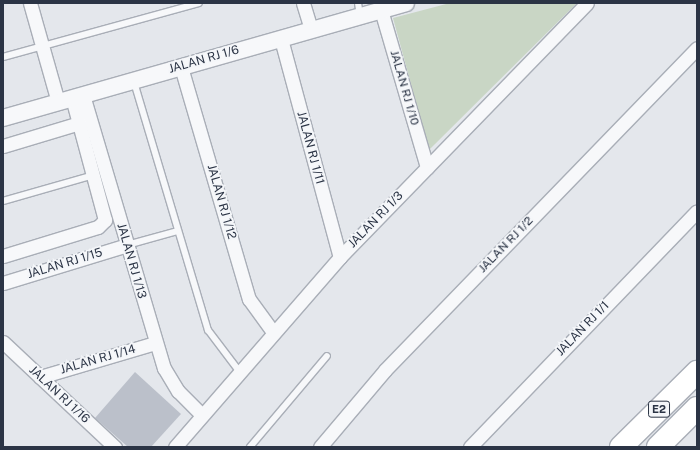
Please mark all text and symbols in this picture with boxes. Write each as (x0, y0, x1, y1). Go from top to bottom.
street label: JALAN RJ 1/6 (167, 43, 241, 77)
street label: JALAN RJ 1/10 (386, 49, 422, 127)
street label: JALAN RJ 1/11 (293, 110, 327, 186)
street label: JALAN RJ 1/12 (203, 163, 239, 241)
street label: JALAN RJ 1/3 (346, 189, 406, 251)
street label: JALAN RJ 1/2 (476, 214, 536, 276)
street label: JALAN RJ 1/13 (113, 222, 149, 300)
street label: JALAN RJ 1/15 (26, 246, 104, 282)
street label: JALAN RJ 1/1 (553, 299, 613, 359)
street label: JALAN RJ 1/14 (59, 342, 137, 378)
street label: JALAN RJ 1/16 (26, 363, 92, 427)
road number: E2 (648, 400, 670, 418)

